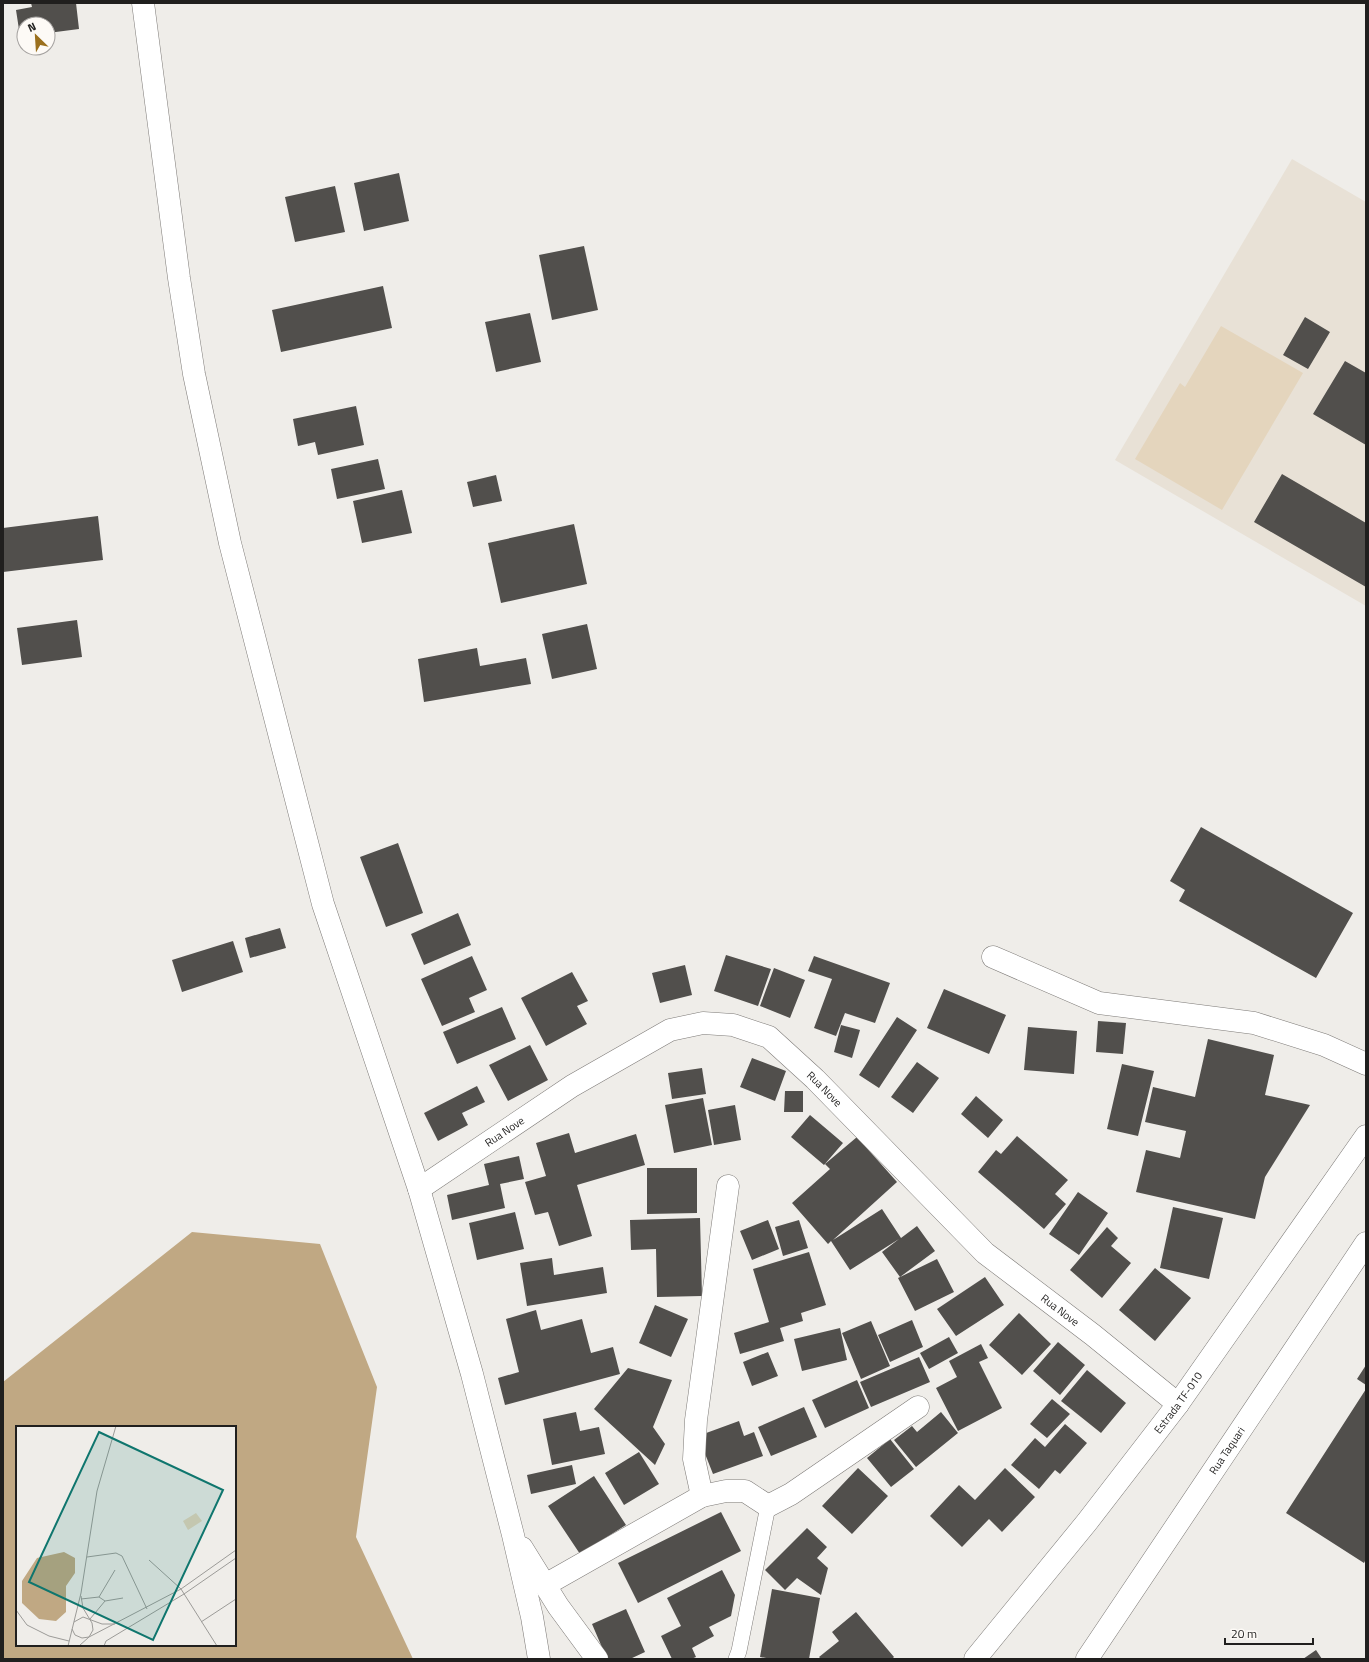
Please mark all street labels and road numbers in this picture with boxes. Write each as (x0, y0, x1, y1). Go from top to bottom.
street label: Rua Nove (803, 1067, 846, 1111)
street label: Rua Nove (482, 1112, 528, 1151)
street label: Rua Nove (1038, 1290, 1083, 1330)
street label: Estrada TF-010 (1150, 1369, 1206, 1437)
street label: Rua Taquari (1205, 1424, 1249, 1478)

